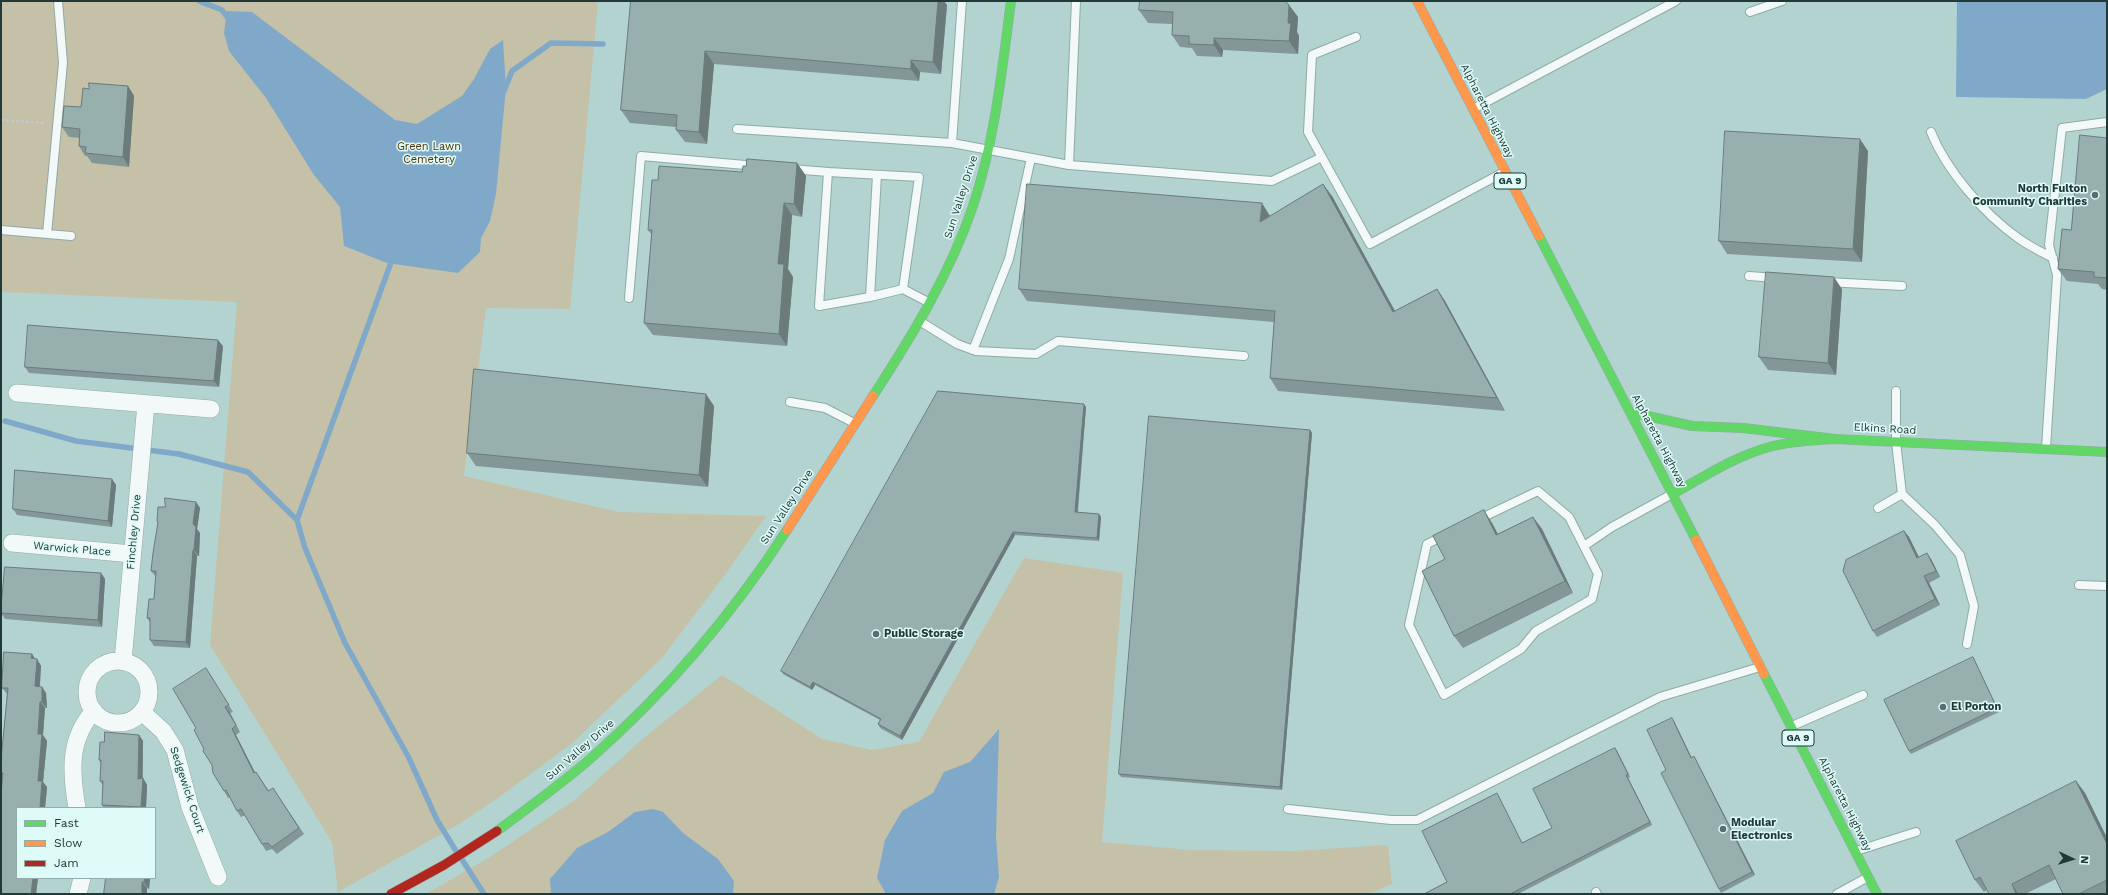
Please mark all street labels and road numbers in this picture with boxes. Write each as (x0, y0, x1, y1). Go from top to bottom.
street label: Alpharetta Highway (1458, 62, 1516, 160)
street label: Sun Valley Drive (941, 154, 981, 240)
road number: GA 9 (1494, 173, 1526, 189)
street label: Alpharetta Highway (1629, 392, 1689, 490)
street label: Elkins Road (1853, 421, 1917, 437)
street label: Sun Valley Drive (758, 467, 816, 547)
street label: Finchley Drive (124, 494, 144, 570)
street label: Warwick Place (33, 539, 111, 559)
street label: Sun Valley Drive (543, 717, 617, 783)
road number: GA 9 (1782, 730, 1814, 746)
street label: Sedgewick Court (167, 745, 207, 835)
street label: Alpharetta Highway (1816, 755, 1874, 853)

